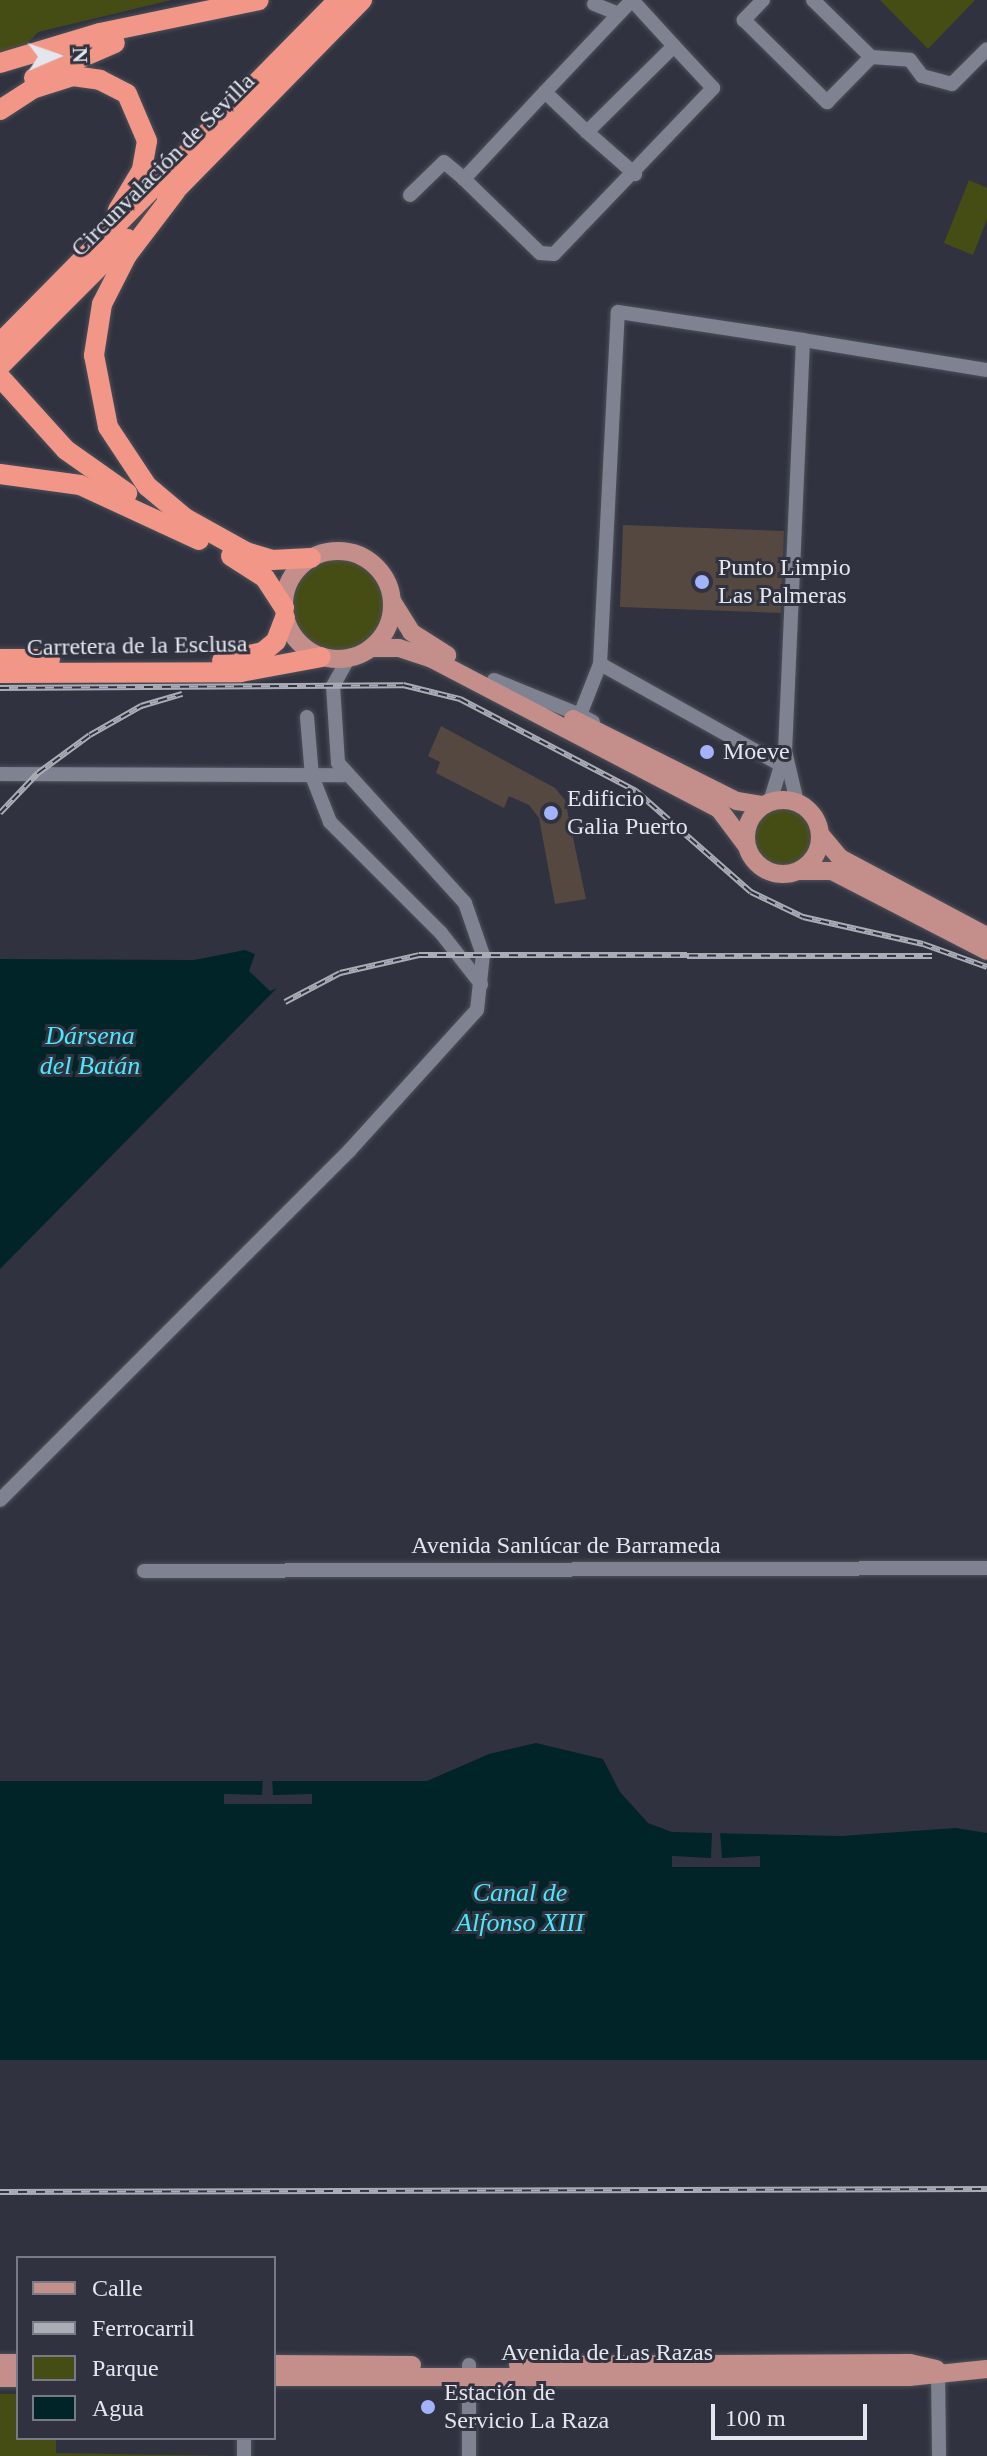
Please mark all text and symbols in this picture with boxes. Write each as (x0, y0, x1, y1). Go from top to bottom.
north arrow (16, 16, 96, 96)
text: N (68, 47, 93, 64)
street label: Circunvalación de Sevilla (65, 67, 261, 263)
place label: Punto Limpio Las Palmeras (718, 554, 851, 610)
marker: Punto Limpio Las Palmeras (693, 573, 711, 591)
street label: Carretera de la Esclusa (26, 630, 248, 662)
place label: Moeve (723, 738, 790, 766)
marker: Moeve (698, 743, 716, 761)
place label: Edificio Galia Puerto (567, 785, 688, 841)
marker: Edificio Galia Puerto (542, 804, 560, 822)
water label: Dársena del Batán (40, 1020, 140, 1082)
street label: Avenida Sanlúcar de Barrameda (411, 1532, 721, 1560)
water label: Canal de Alfonso XIII (456, 1877, 584, 1938)
legend (16, 2256, 276, 2440)
text: Calle (92, 2275, 143, 2301)
text: Ferrocarril (92, 2315, 195, 2341)
street label: Avenida de Las Razas (501, 2339, 713, 2367)
text: Parque (92, 2355, 159, 2381)
place label: Estación de Servicio La Raza (444, 2379, 609, 2435)
scale bar (715, 2388, 871, 2438)
text: Agua (92, 2395, 144, 2421)
marker: Estación de Servicio La Raza (419, 2398, 437, 2416)
text: 100 m (725, 2405, 786, 2431)

